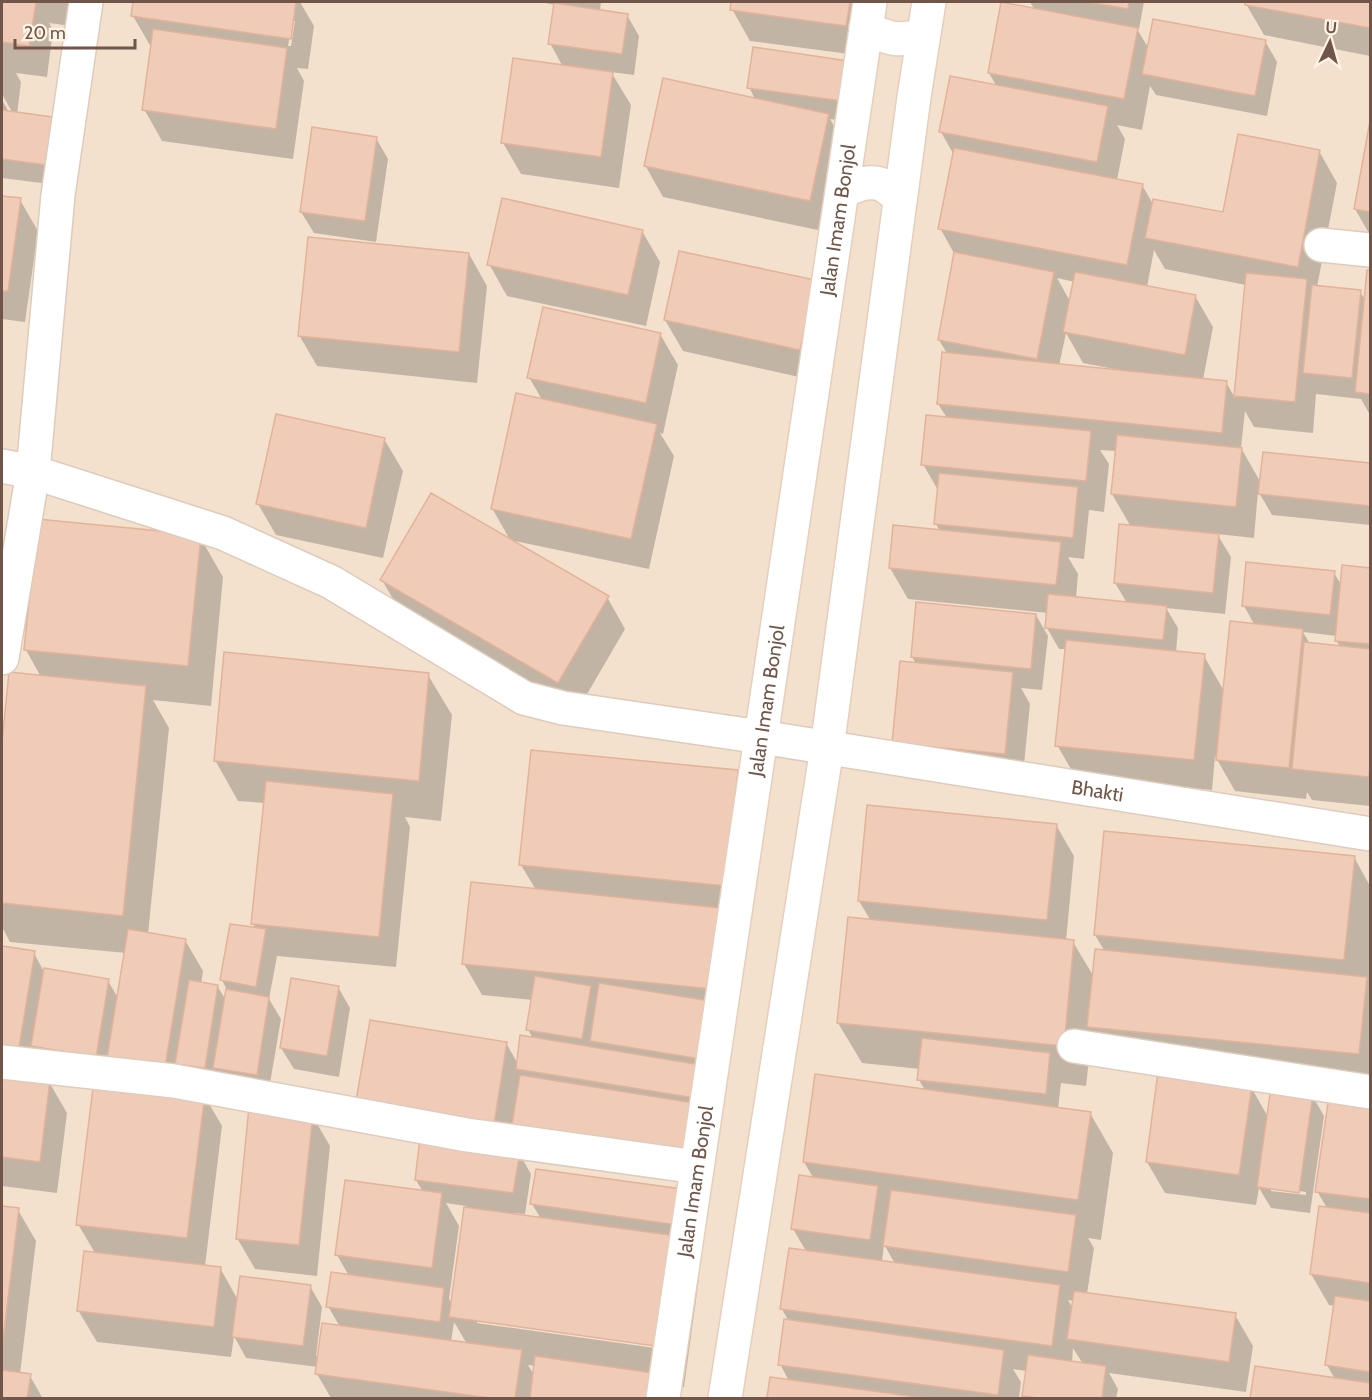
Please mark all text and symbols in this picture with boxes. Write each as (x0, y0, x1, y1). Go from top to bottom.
scale bar (15, 12, 135, 50)
north arrow (1300, 12, 1360, 72)
text: U (1325, 18, 1338, 38)
text: 20 m (24, 22, 66, 44)
street label: Jalan Imam Bonjol (814, 142, 861, 298)
street label: Jalan Imam Bonjol (743, 623, 790, 779)
street label: Bhakti (1070, 775, 1125, 807)
street label: Jalan Imam Bonjol (672, 1104, 718, 1260)

